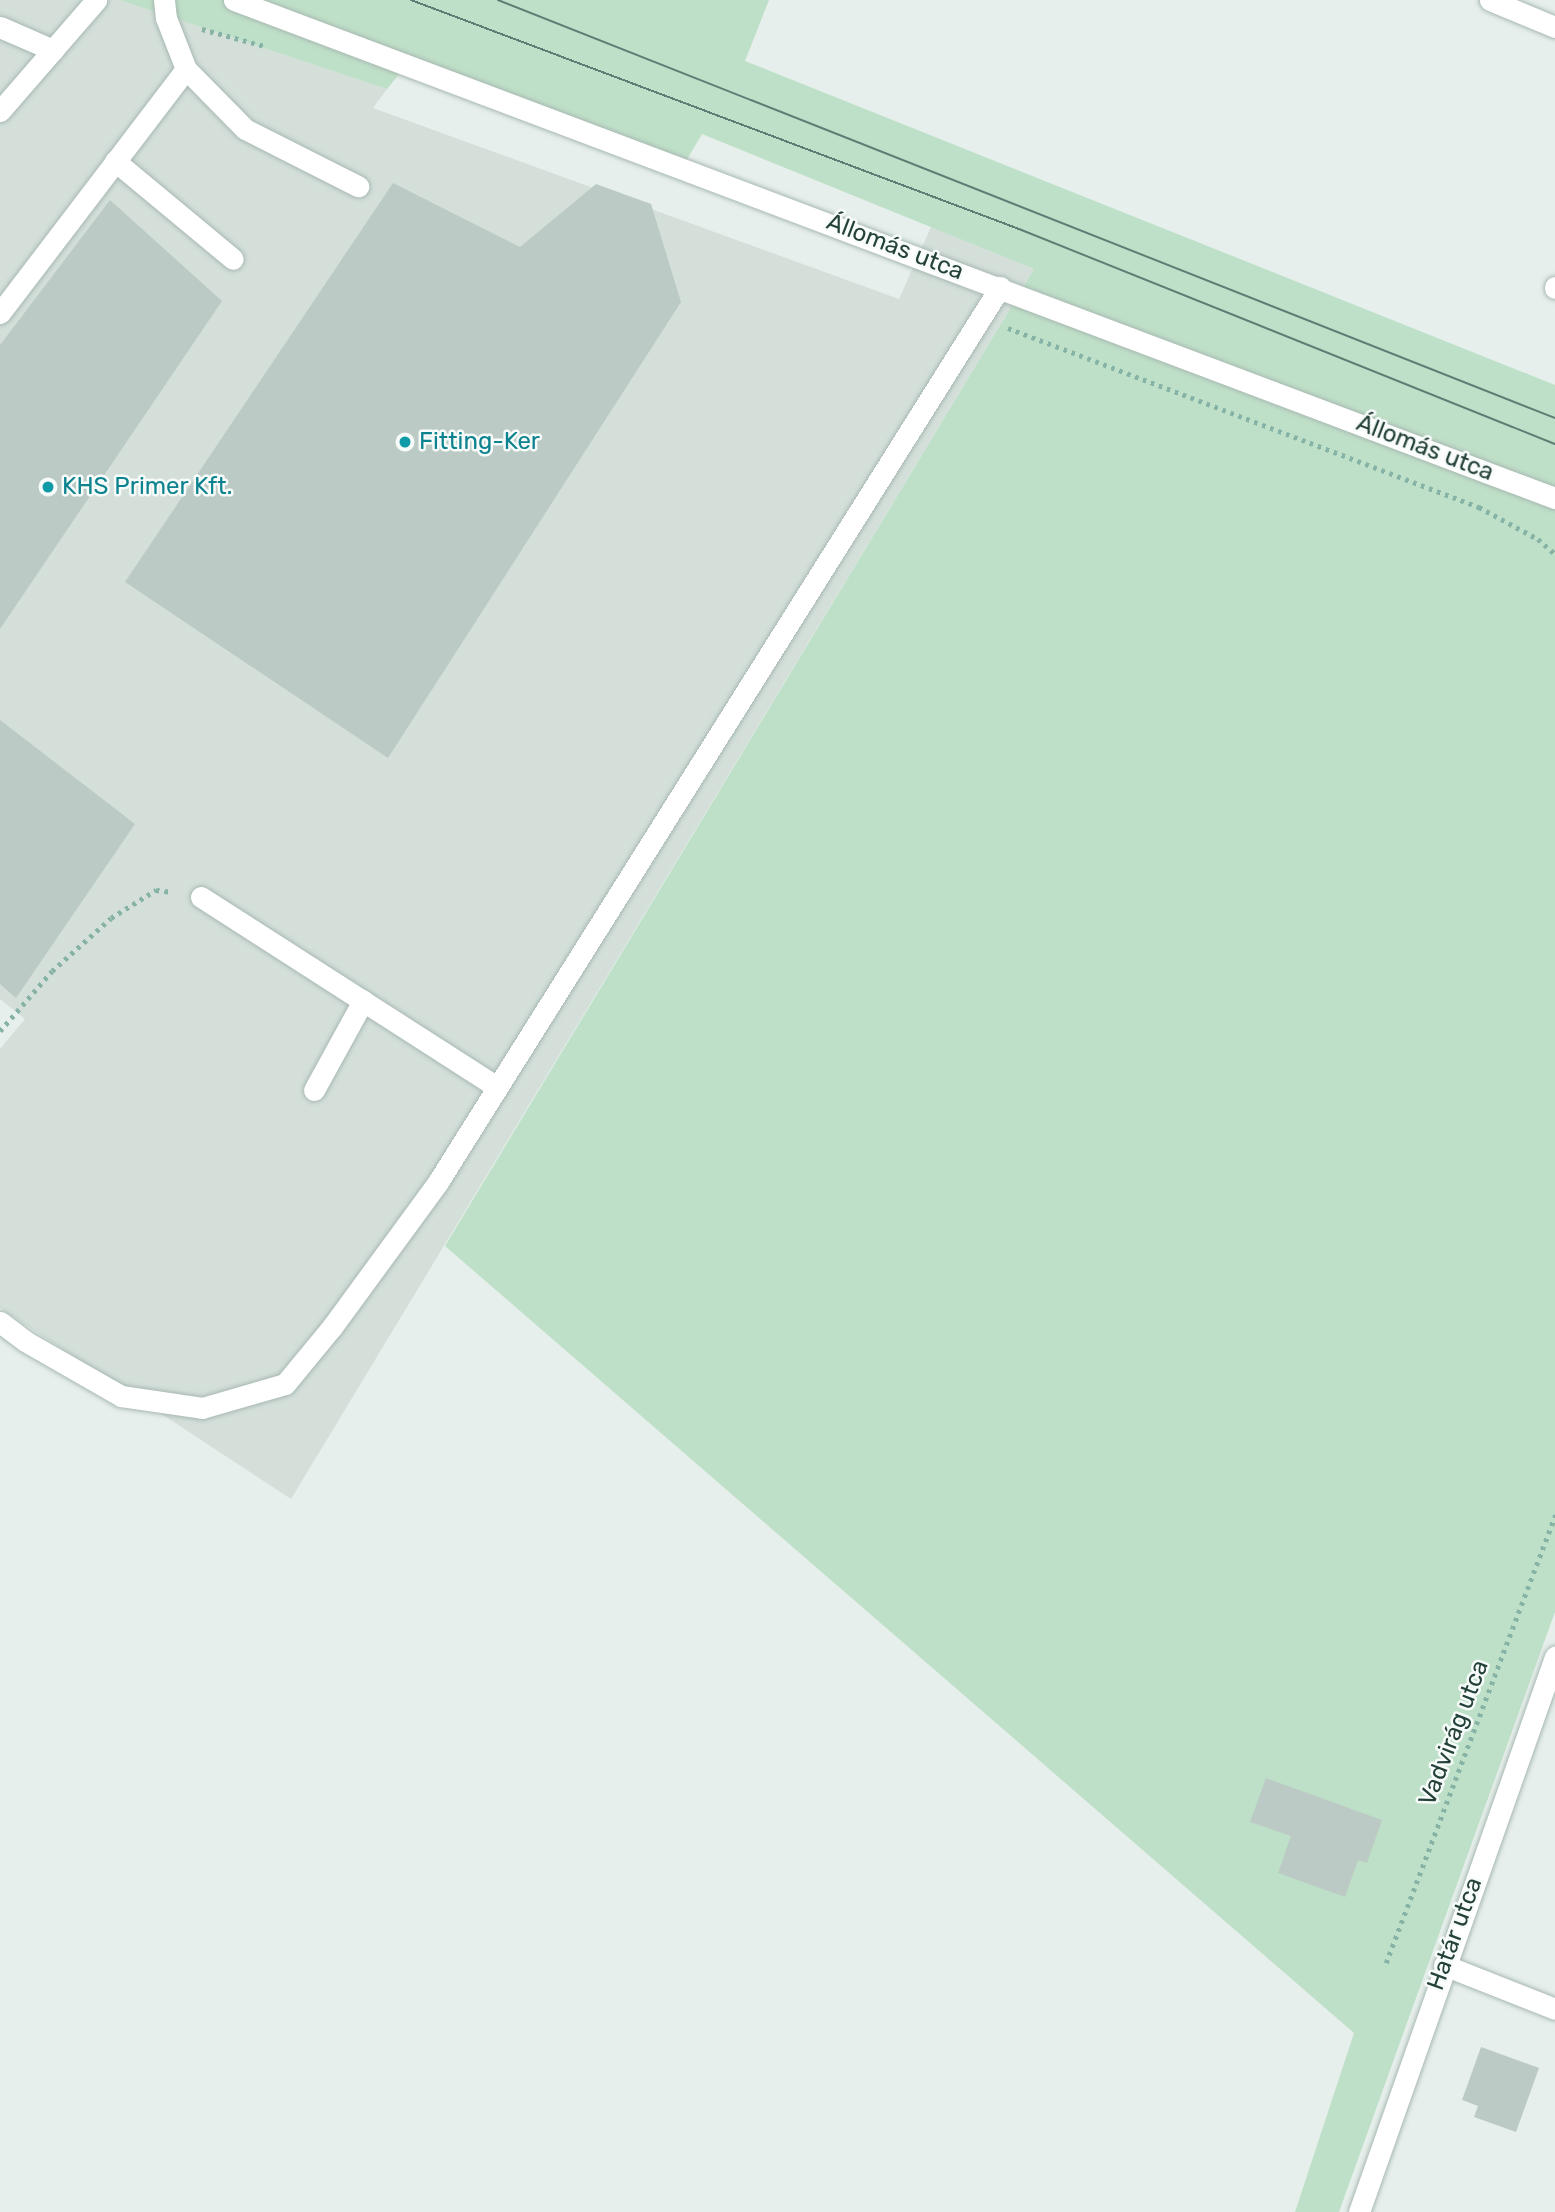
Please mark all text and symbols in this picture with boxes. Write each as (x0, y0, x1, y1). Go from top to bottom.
street label: Állomás utca (822, 208, 968, 286)
street label: Állomás utca (1352, 409, 1498, 487)
place label: Fitting-Ker (419, 428, 540, 456)
marker: Fitting-Ker (397, 434, 413, 450)
place label: KHS Primer Kft. (62, 473, 233, 501)
marker: KHS Primer Kft. (40, 479, 56, 495)
street label: Vadvirág utca (1413, 1656, 1495, 1810)
street label: Határ utca (1421, 1874, 1489, 1994)

